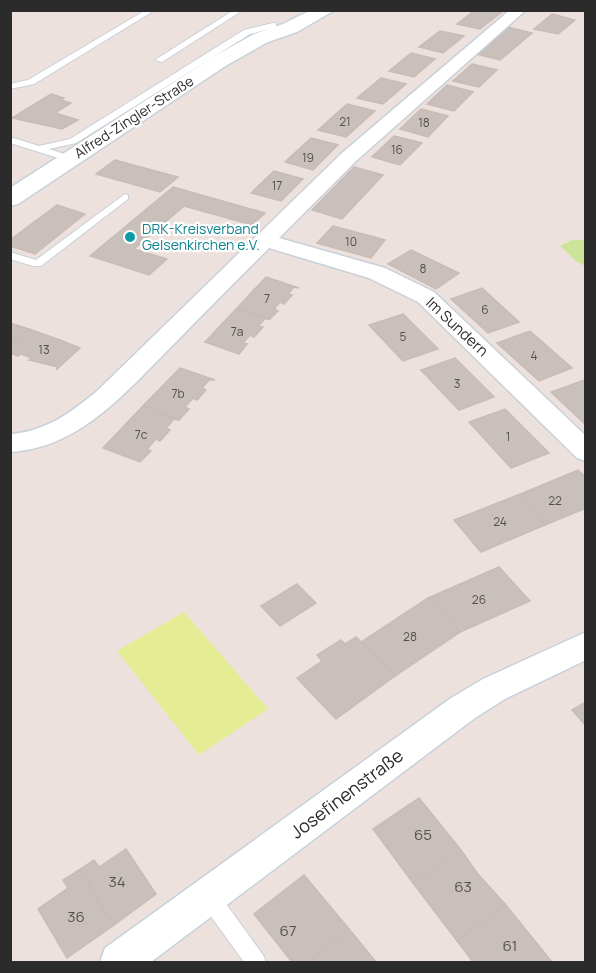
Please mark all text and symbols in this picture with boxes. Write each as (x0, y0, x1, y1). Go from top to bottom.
street label: Alfred-Zingler-Straße (70, 71, 197, 162)
house number: 21 (339, 113, 351, 130)
house number: 18 (418, 114, 430, 131)
house number: 16 (391, 141, 403, 158)
house number: 19 (302, 149, 314, 166)
house number: 17 (272, 177, 282, 194)
place label: DRK-Kreisverband Gelsenkirchen e.V. (142, 219, 260, 254)
marker: DRK-Kreisverband Gelsenkirchen e.V. (123, 230, 137, 244)
house number: 10 (345, 233, 357, 250)
house number: 8 (420, 260, 427, 277)
house number: 7 (264, 290, 270, 307)
street label: Im Sundern (422, 292, 493, 361)
house number: 6 (481, 301, 489, 318)
house number: 7a (231, 323, 243, 340)
house number: 5 (400, 328, 407, 345)
house number: 13 (38, 341, 50, 358)
house number: 4 (530, 347, 538, 364)
house number: 3 (454, 375, 460, 392)
house number: 7b (171, 385, 185, 402)
house number: 7c (135, 426, 148, 443)
house number: 1 (506, 428, 510, 445)
house number: 22 (548, 492, 562, 509)
house number: 24 (493, 513, 507, 530)
house number: 26 (472, 591, 486, 608)
house number: 28 (403, 628, 417, 645)
street label: Josefinenstraße (285, 743, 408, 844)
house number: 65 (414, 824, 432, 845)
house number: 34 (108, 871, 126, 892)
house number: 63 (454, 876, 472, 897)
house number: 36 (67, 906, 85, 927)
house number: 67 (280, 920, 296, 941)
house number: 61 (503, 935, 517, 956)

